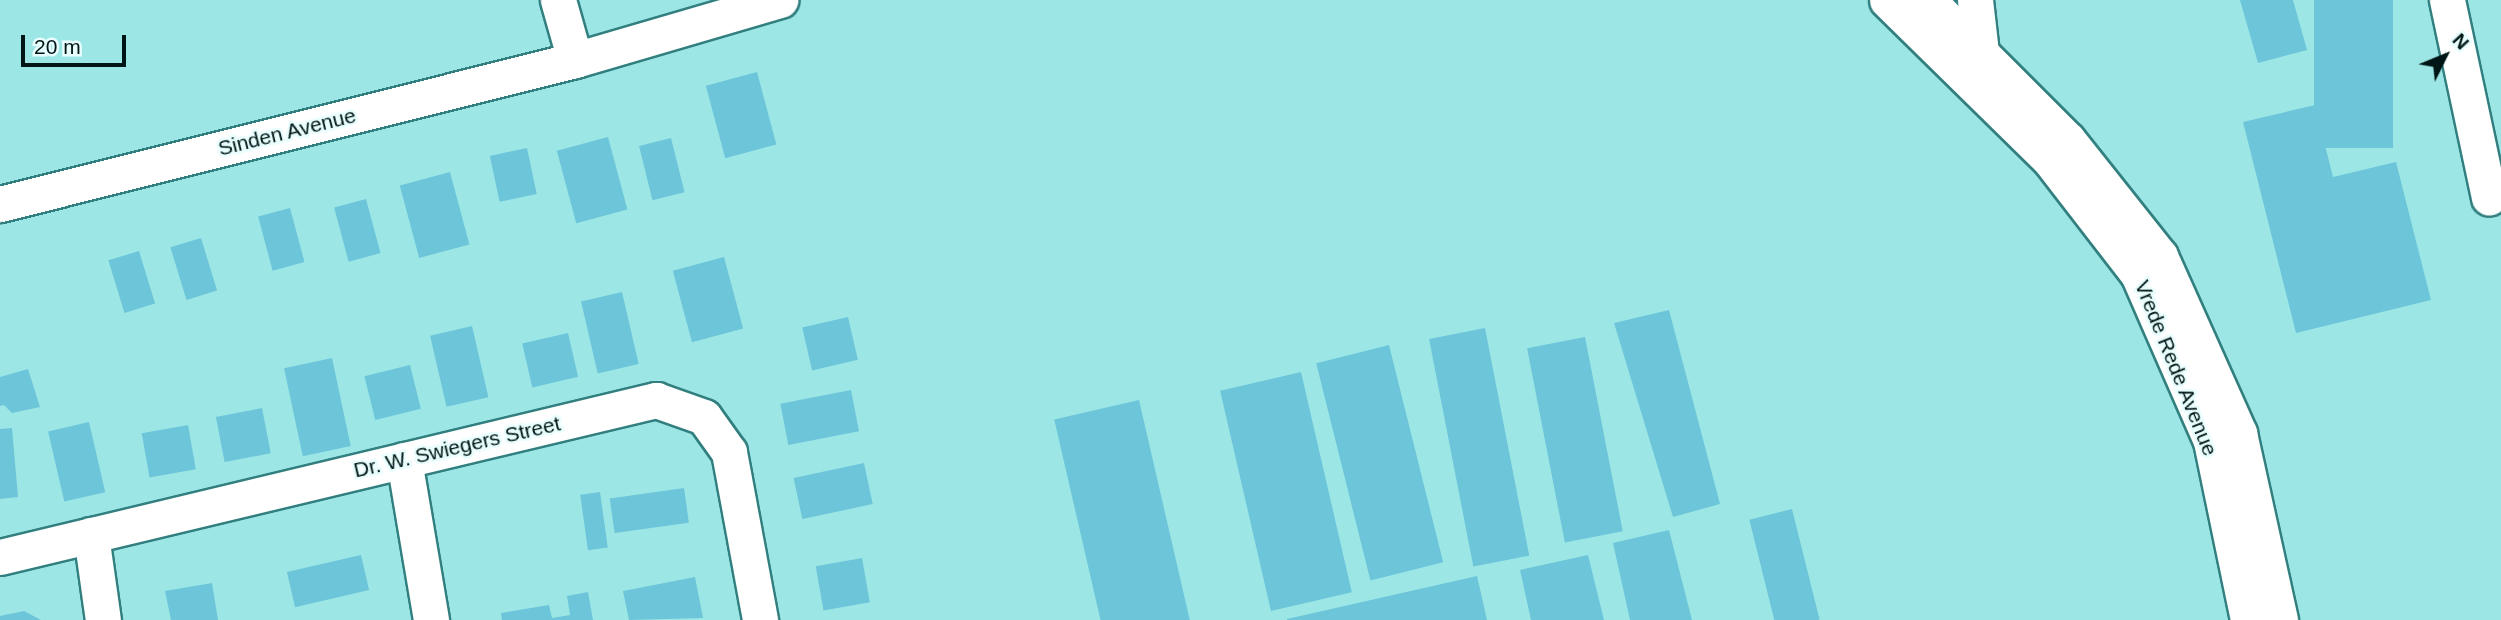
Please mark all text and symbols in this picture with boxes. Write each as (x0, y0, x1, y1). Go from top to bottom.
scale bar (24, 21, 130, 65)
north arrow (2410, 21, 2480, 91)
text: N (2448, 29, 2473, 54)
text: 20 m (34, 35, 81, 58)
street label: Sinden Avenue (215, 103, 359, 161)
street label: Vrede Rede Avenue (2129, 276, 2223, 460)
street label: Dr. W. Swiegers Street (351, 411, 563, 483)

